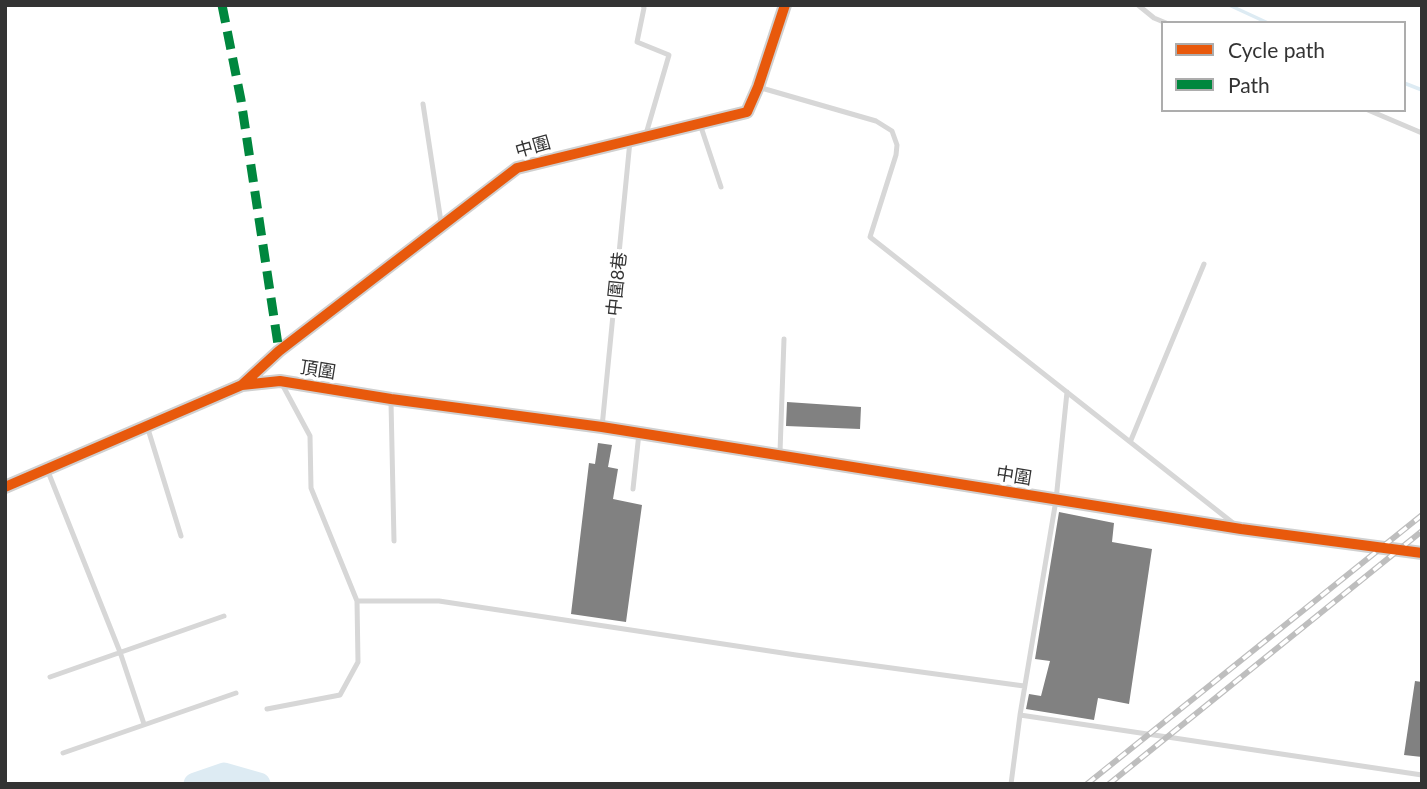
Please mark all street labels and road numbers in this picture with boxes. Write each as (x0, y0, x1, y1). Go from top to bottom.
street label: 中圍 (513, 132, 553, 162)
street label: 中圍8巷 (603, 251, 631, 317)
street label: 頂圍 (299, 357, 337, 383)
street label: 中圍 (995, 463, 1033, 489)

